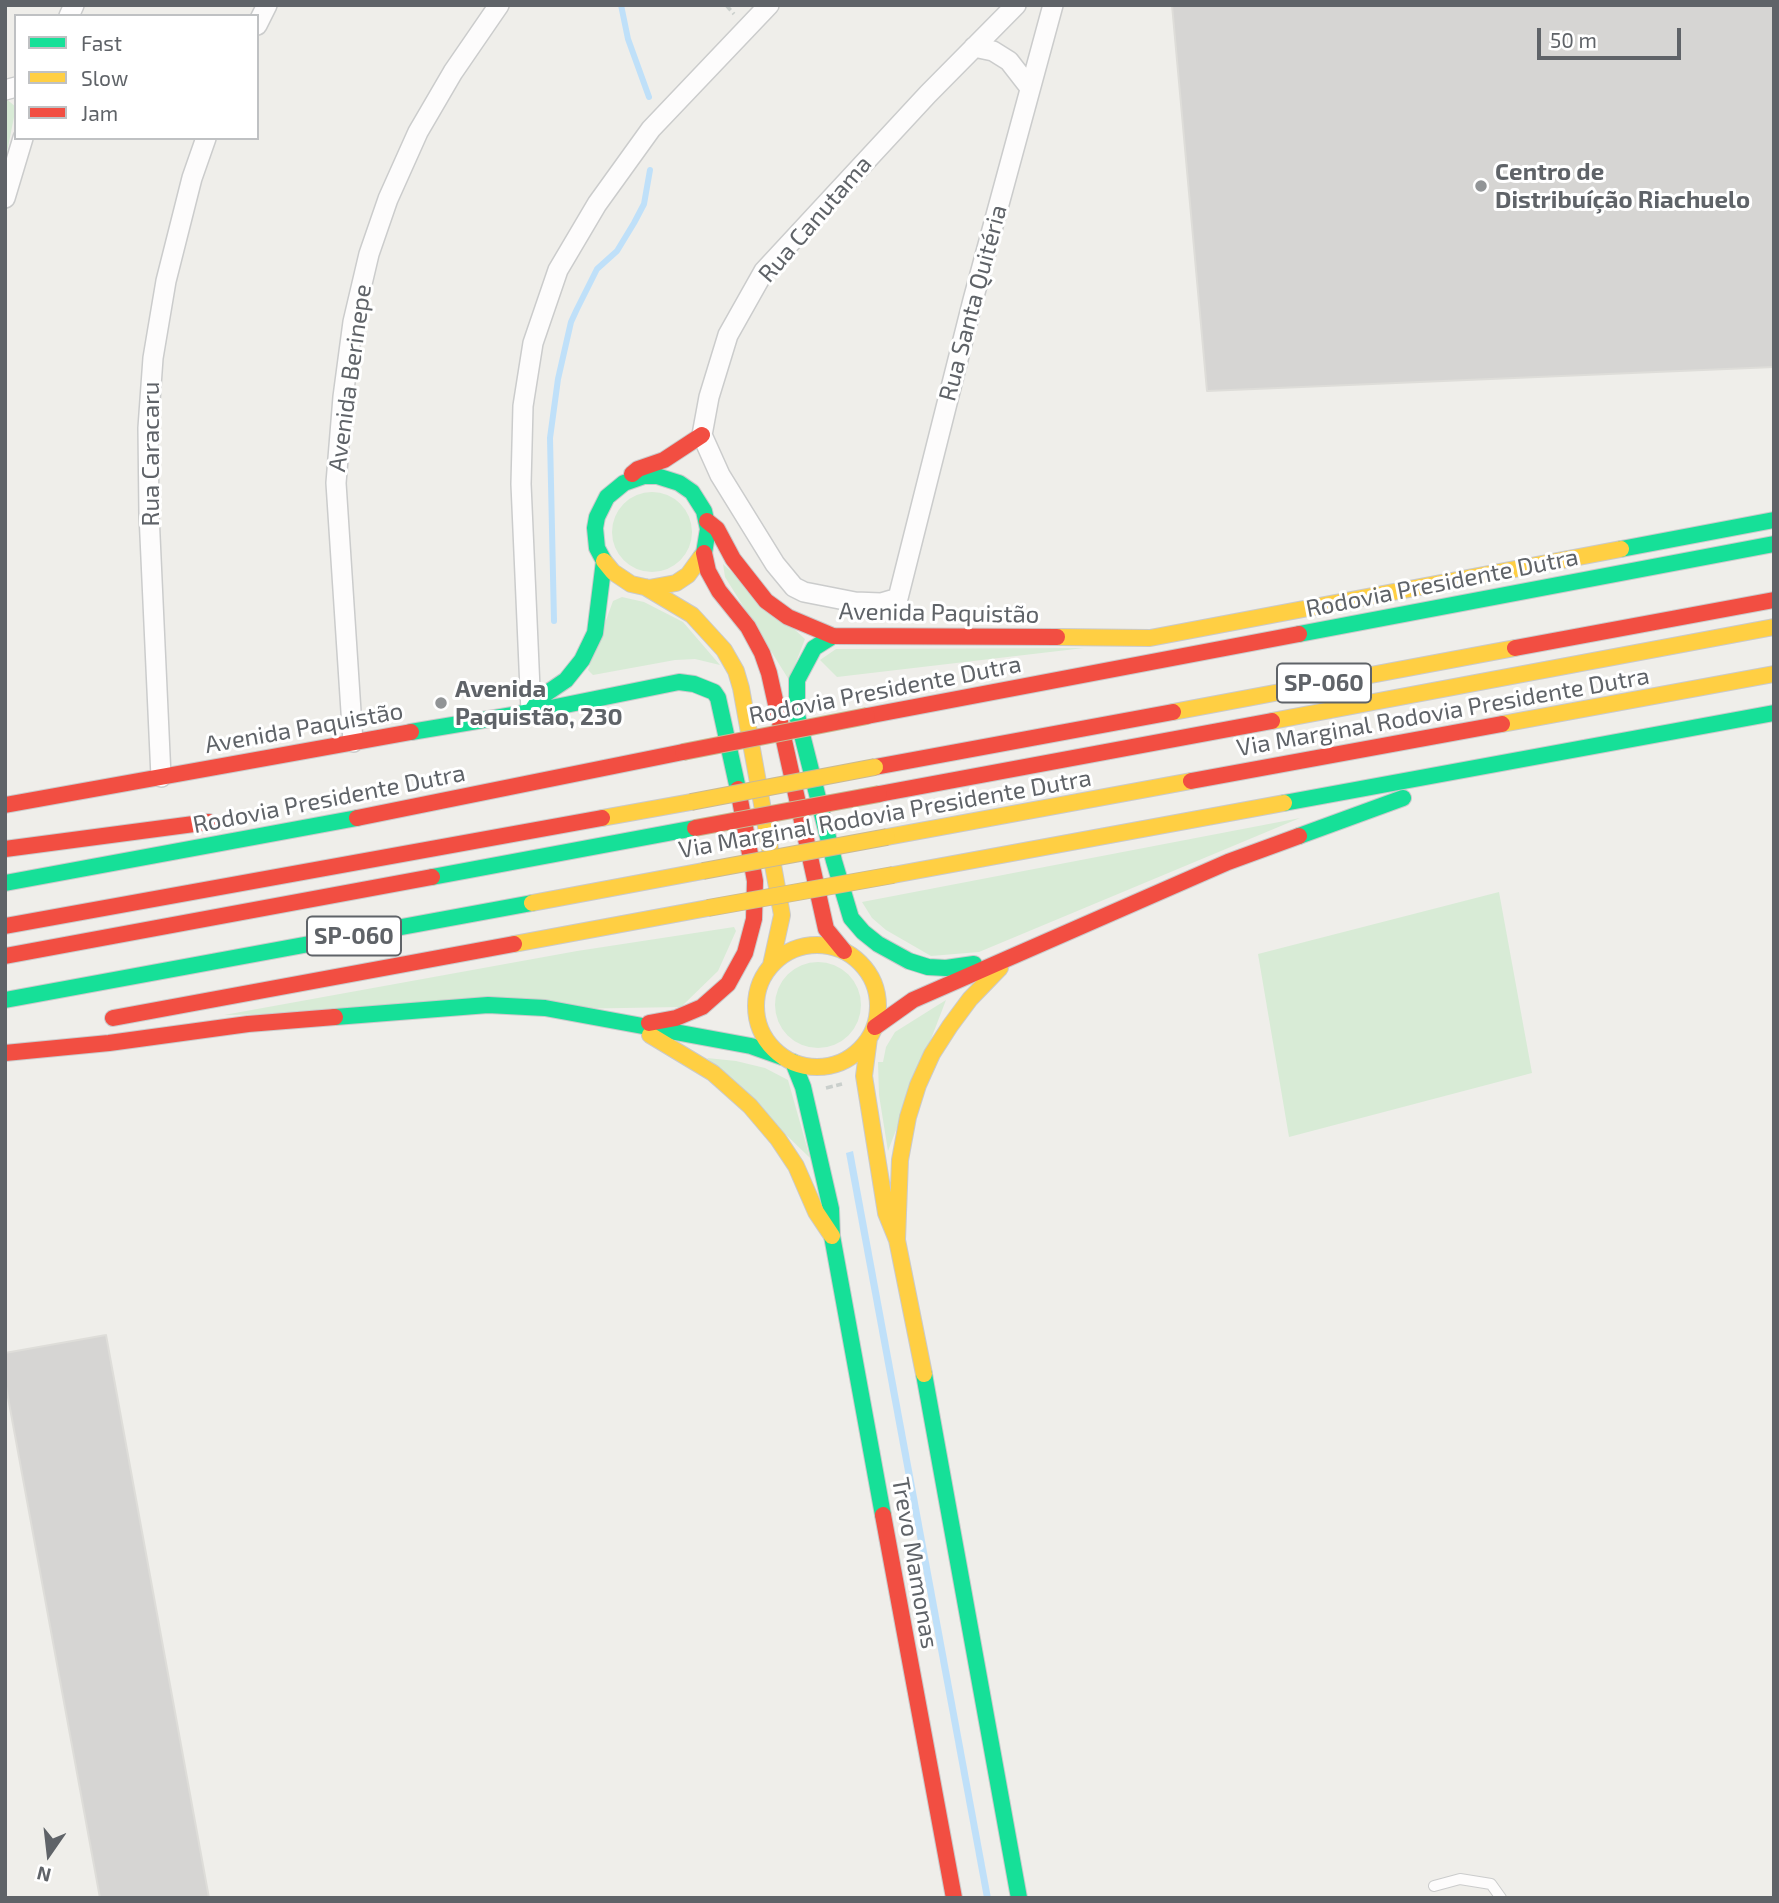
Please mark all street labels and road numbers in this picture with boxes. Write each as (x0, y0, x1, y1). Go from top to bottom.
street label: Rua Canutama (752, 150, 878, 288)
street label: Rua Santa Quitéria (933, 202, 1013, 404)
street label: Avenida Berinepe (323, 282, 377, 474)
street label: Rua Caracaru (137, 382, 165, 526)
street label: Rodovia Presidente Dutra (1303, 542, 1581, 624)
street label: Avenida Paquistão (838, 597, 1040, 629)
street label: Rodovia Presidente Dutra (746, 649, 1024, 731)
street label: Via Marginal Rodovia Presidente Dutra (1234, 661, 1652, 763)
road number: SP-060 (1277, 664, 1371, 702)
street label: Avenida Paquistão (203, 696, 405, 760)
street label: Rodovia Presidente Dutra (190, 758, 468, 840)
street label: Via Marginal Rodovia Presidente Dutra (676, 763, 1094, 865)
road number: SP-060 (307, 917, 401, 956)
street label: Trevo Mamonas (886, 1475, 944, 1651)

